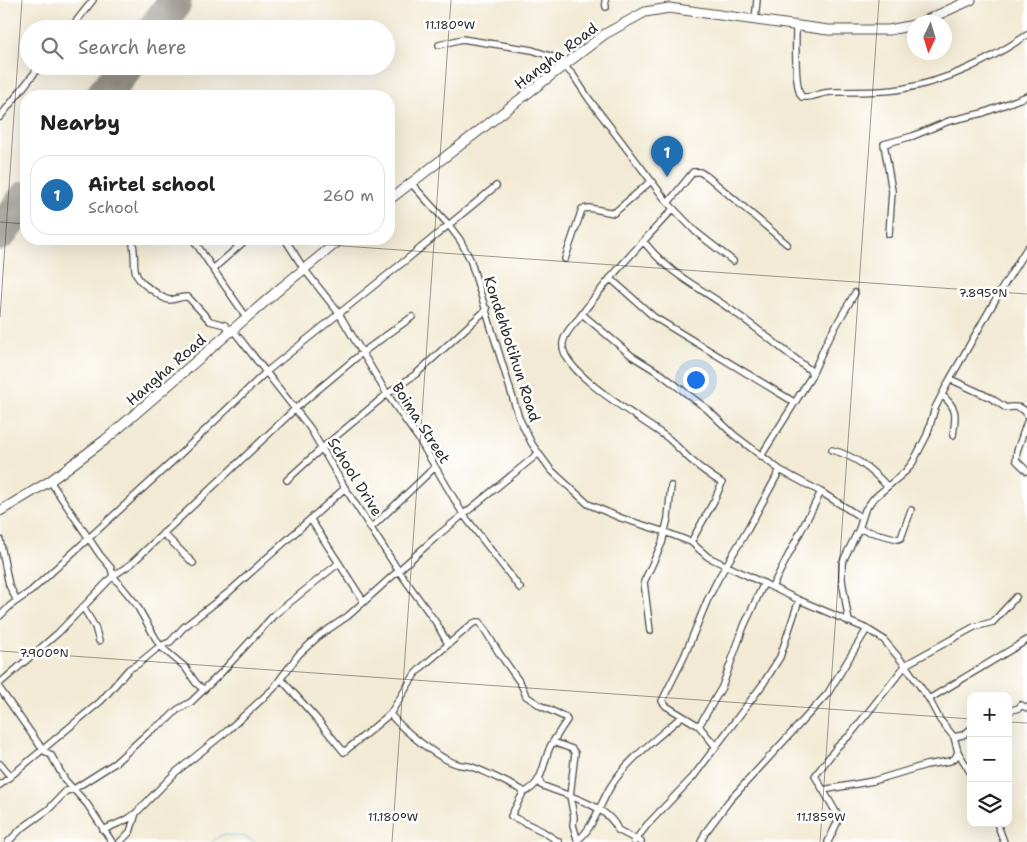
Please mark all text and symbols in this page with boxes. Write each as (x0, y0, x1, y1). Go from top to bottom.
north arrow (907, 15, 952, 60)
text: 11.180°W (425, 17, 475, 33)
street label: Hangha Road (510, 18, 602, 94)
search box (20, 20, 395, 75)
icon: search (38, 34, 66, 62)
text: Search here (78, 35, 187, 60)
text: Nearby (40, 109, 120, 137)
pin: 1 (651, 136, 683, 177)
text: Airtel school (88, 172, 215, 197)
text: 1 (53, 185, 61, 206)
text: 260 m (322, 185, 374, 206)
text: School (88, 197, 138, 218)
street label: Kondehbotihun Road (479, 274, 545, 425)
text: 7.895°N (959, 285, 1007, 301)
street label: Hangha Road (122, 329, 211, 410)
your location (683, 367, 709, 393)
street label: Boima Street (387, 379, 455, 467)
street label: School Drive (323, 434, 387, 520)
text: 7.900°N (19, 645, 69, 661)
map controls (967, 692, 1012, 827)
button: + (967, 692, 1012, 737)
button: − (967, 737, 1012, 782)
button: layers (967, 782, 1012, 827)
text: 11.180°W (368, 809, 418, 825)
text: 11.185°W (796, 809, 846, 825)

